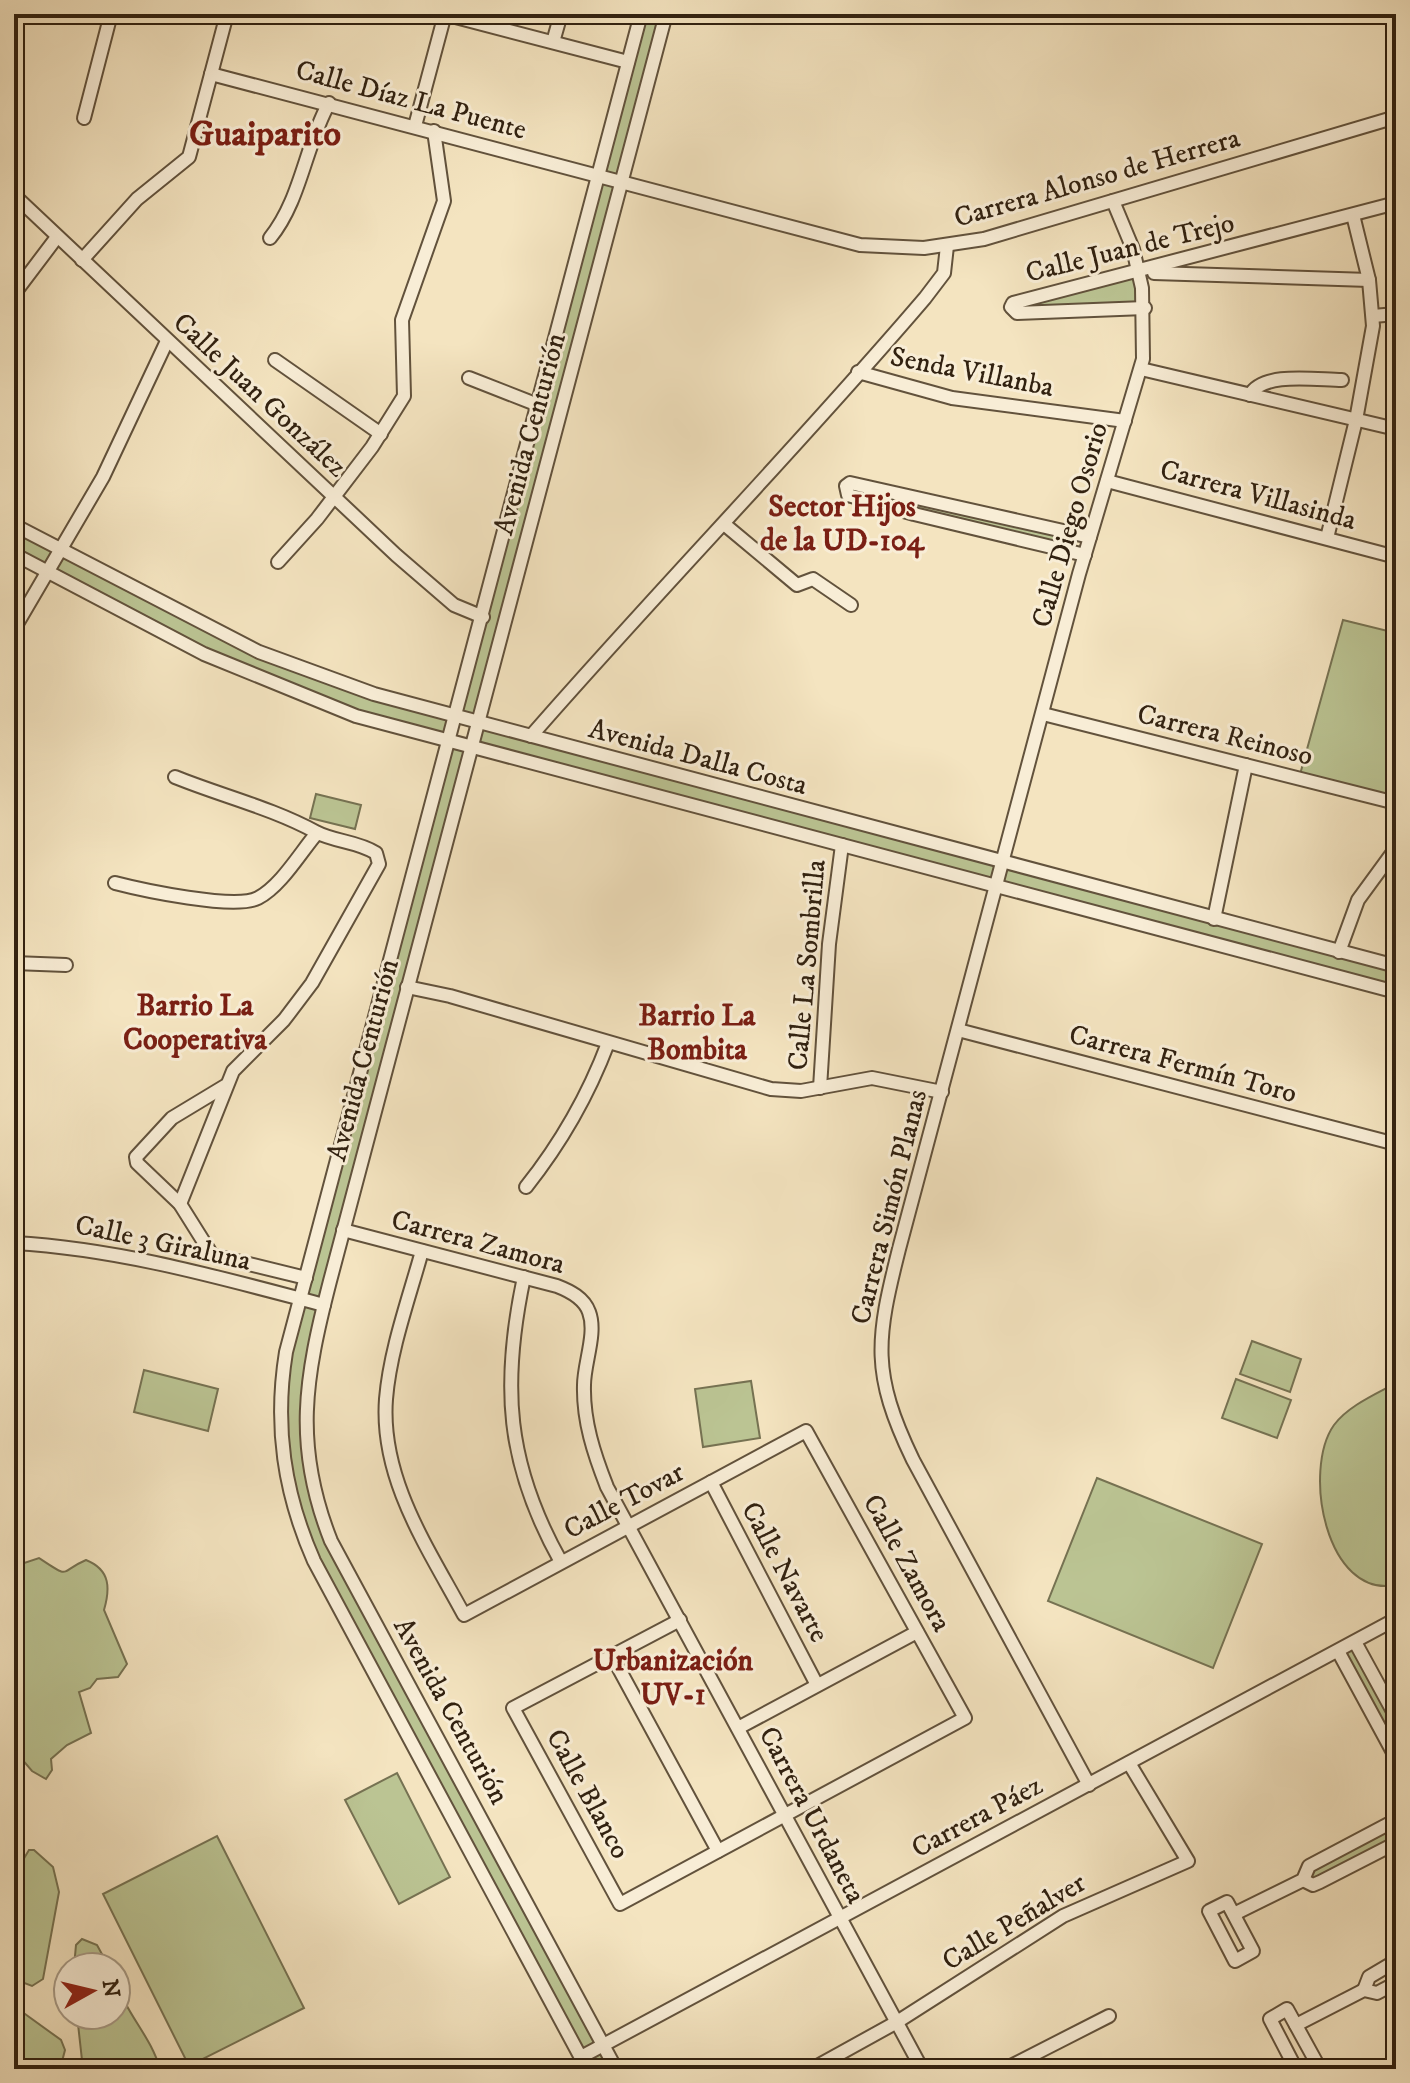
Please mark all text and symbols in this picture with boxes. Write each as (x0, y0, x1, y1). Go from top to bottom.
street label: Calle Díaz La Puente (292, 52, 530, 148)
district label: Guaiparito (189, 112, 341, 157)
street label: Carrera Alonso de Herrera (950, 120, 1244, 236)
street label: Calle Juan de Trejo (1022, 205, 1238, 291)
street label: Calle Juan González (166, 305, 354, 485)
street label: Avenida Centurión (486, 329, 574, 539)
street label: Senda Villanba (887, 339, 1057, 405)
street label: Calle Diego Osorio (1024, 418, 1116, 632)
street label: Carrera Villasinda (1156, 452, 1360, 538)
district label: Sector Hijos de la UD-104 (760, 489, 926, 560)
street label: Carrera Reinoso (1134, 696, 1316, 774)
street label: Avenida Dalla Costa (585, 711, 811, 803)
street label: Calle La Sombrilla (780, 858, 834, 1072)
street label: Avenida Centurión (319, 955, 407, 1165)
district label: Barrio La Cooperativa (123, 988, 268, 1059)
district label: Barrio La Bombita (638, 998, 757, 1069)
street label: Carrera Fermín Toro (1065, 1017, 1301, 1111)
street label: Carrera Simón Planas (843, 1086, 935, 1328)
street label: Carrera Zamora (388, 1202, 569, 1282)
street label: Calle 3 Giraluna (72, 1207, 254, 1279)
street label: Calle Tovar (558, 1454, 691, 1547)
street label: Calle Zamora (855, 1488, 959, 1638)
street label: Calle Navarte (733, 1496, 837, 1648)
street label: Avenida Centurión (385, 1612, 517, 1811)
district label: Urbanización UV-1 (593, 1643, 754, 1714)
street label: Carrera Urdaneta (751, 1721, 873, 1910)
street label: Calle Blanco (538, 1723, 638, 1865)
street label: Carrera Páez (906, 1768, 1048, 1866)
street label: Calle Peñalver (936, 1865, 1093, 1979)
north arrow (52, 1951, 132, 2031)
text: N (96, 1978, 125, 1999)

